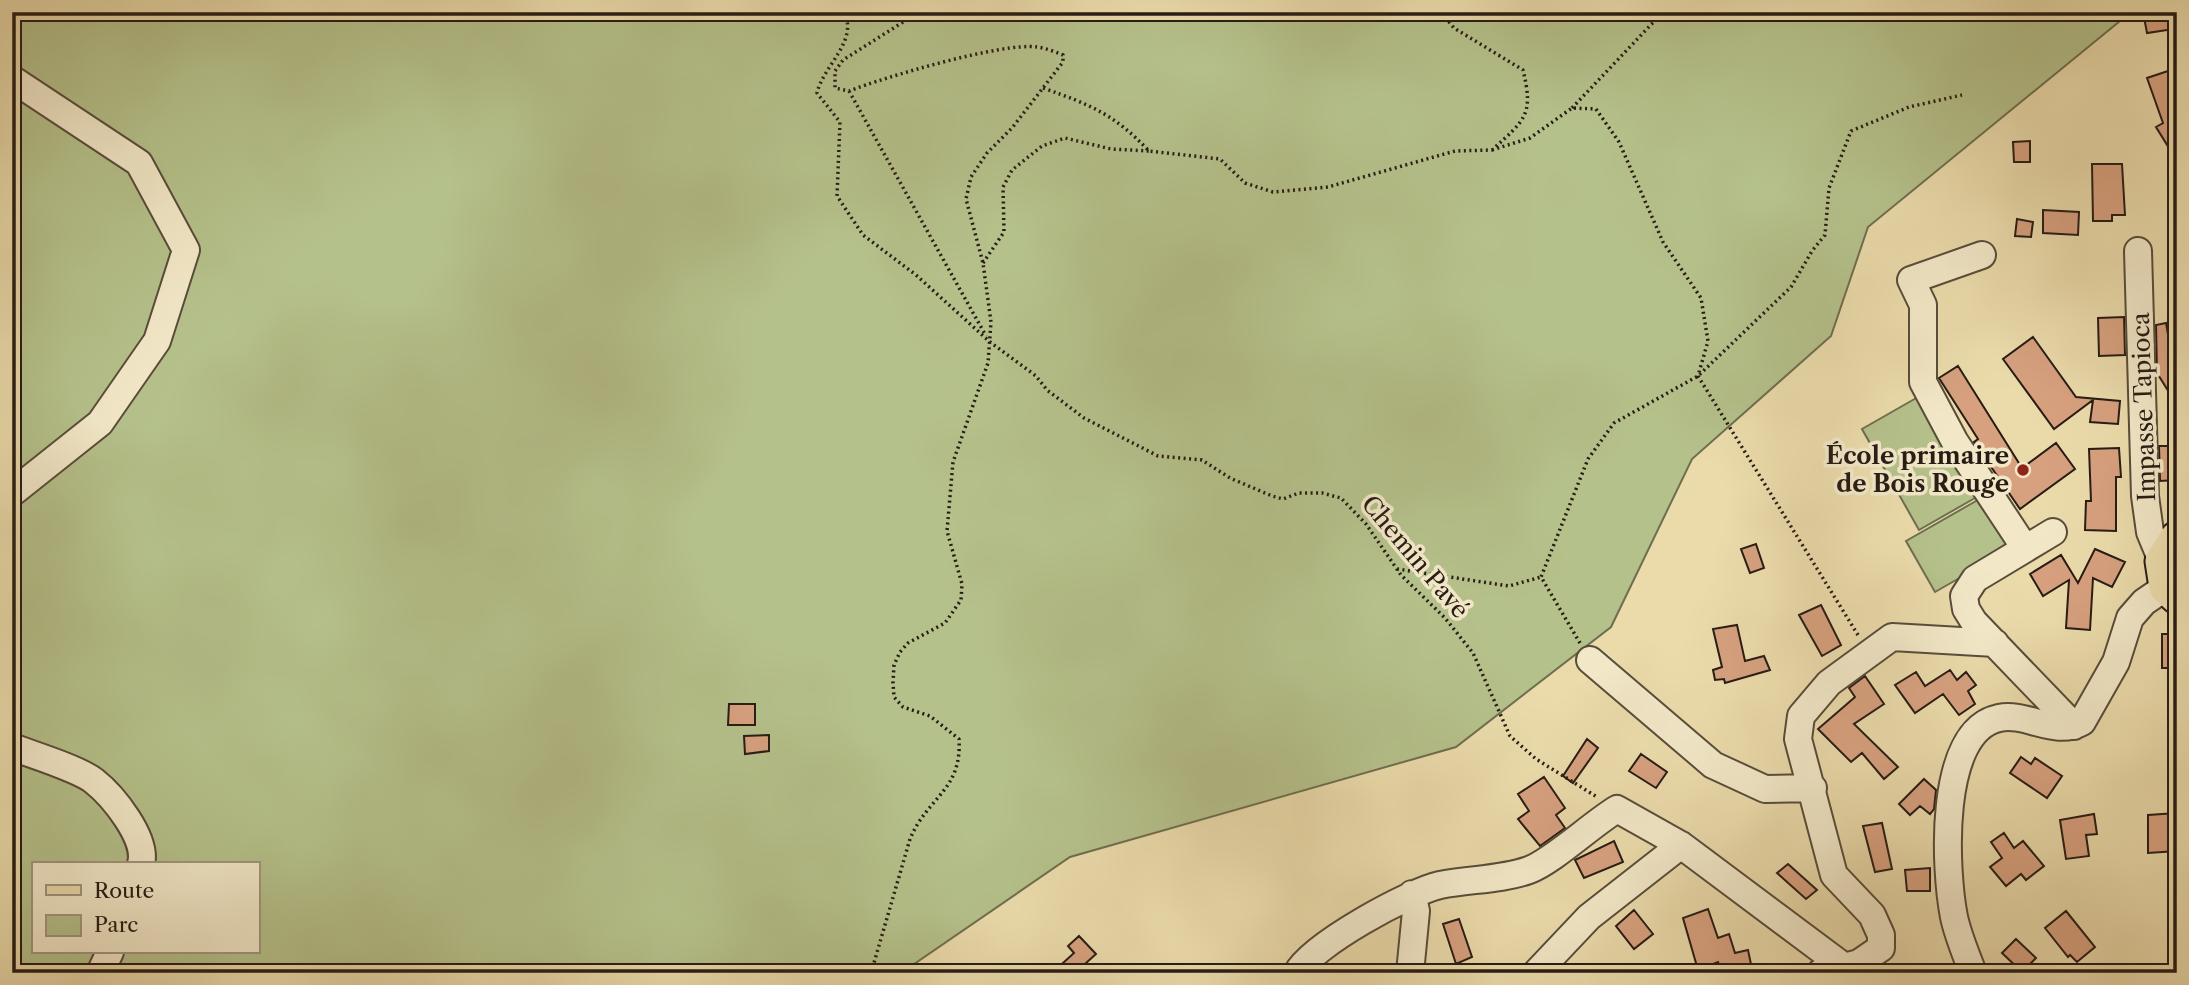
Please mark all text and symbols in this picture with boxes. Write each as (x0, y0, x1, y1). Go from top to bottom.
street label: Impasse Tapioca (2126, 312, 2161, 502)
place label: École primaire de Bois Rouge (1826, 441, 2009, 498)
marker: École primaire de Bois Rouge (2015, 462, 2031, 478)
street label: Chemin Pavé (1356, 489, 1475, 624)
legend (32, 862, 259, 954)
text: Route (94, 878, 154, 903)
text: Parc (94, 912, 138, 937)

